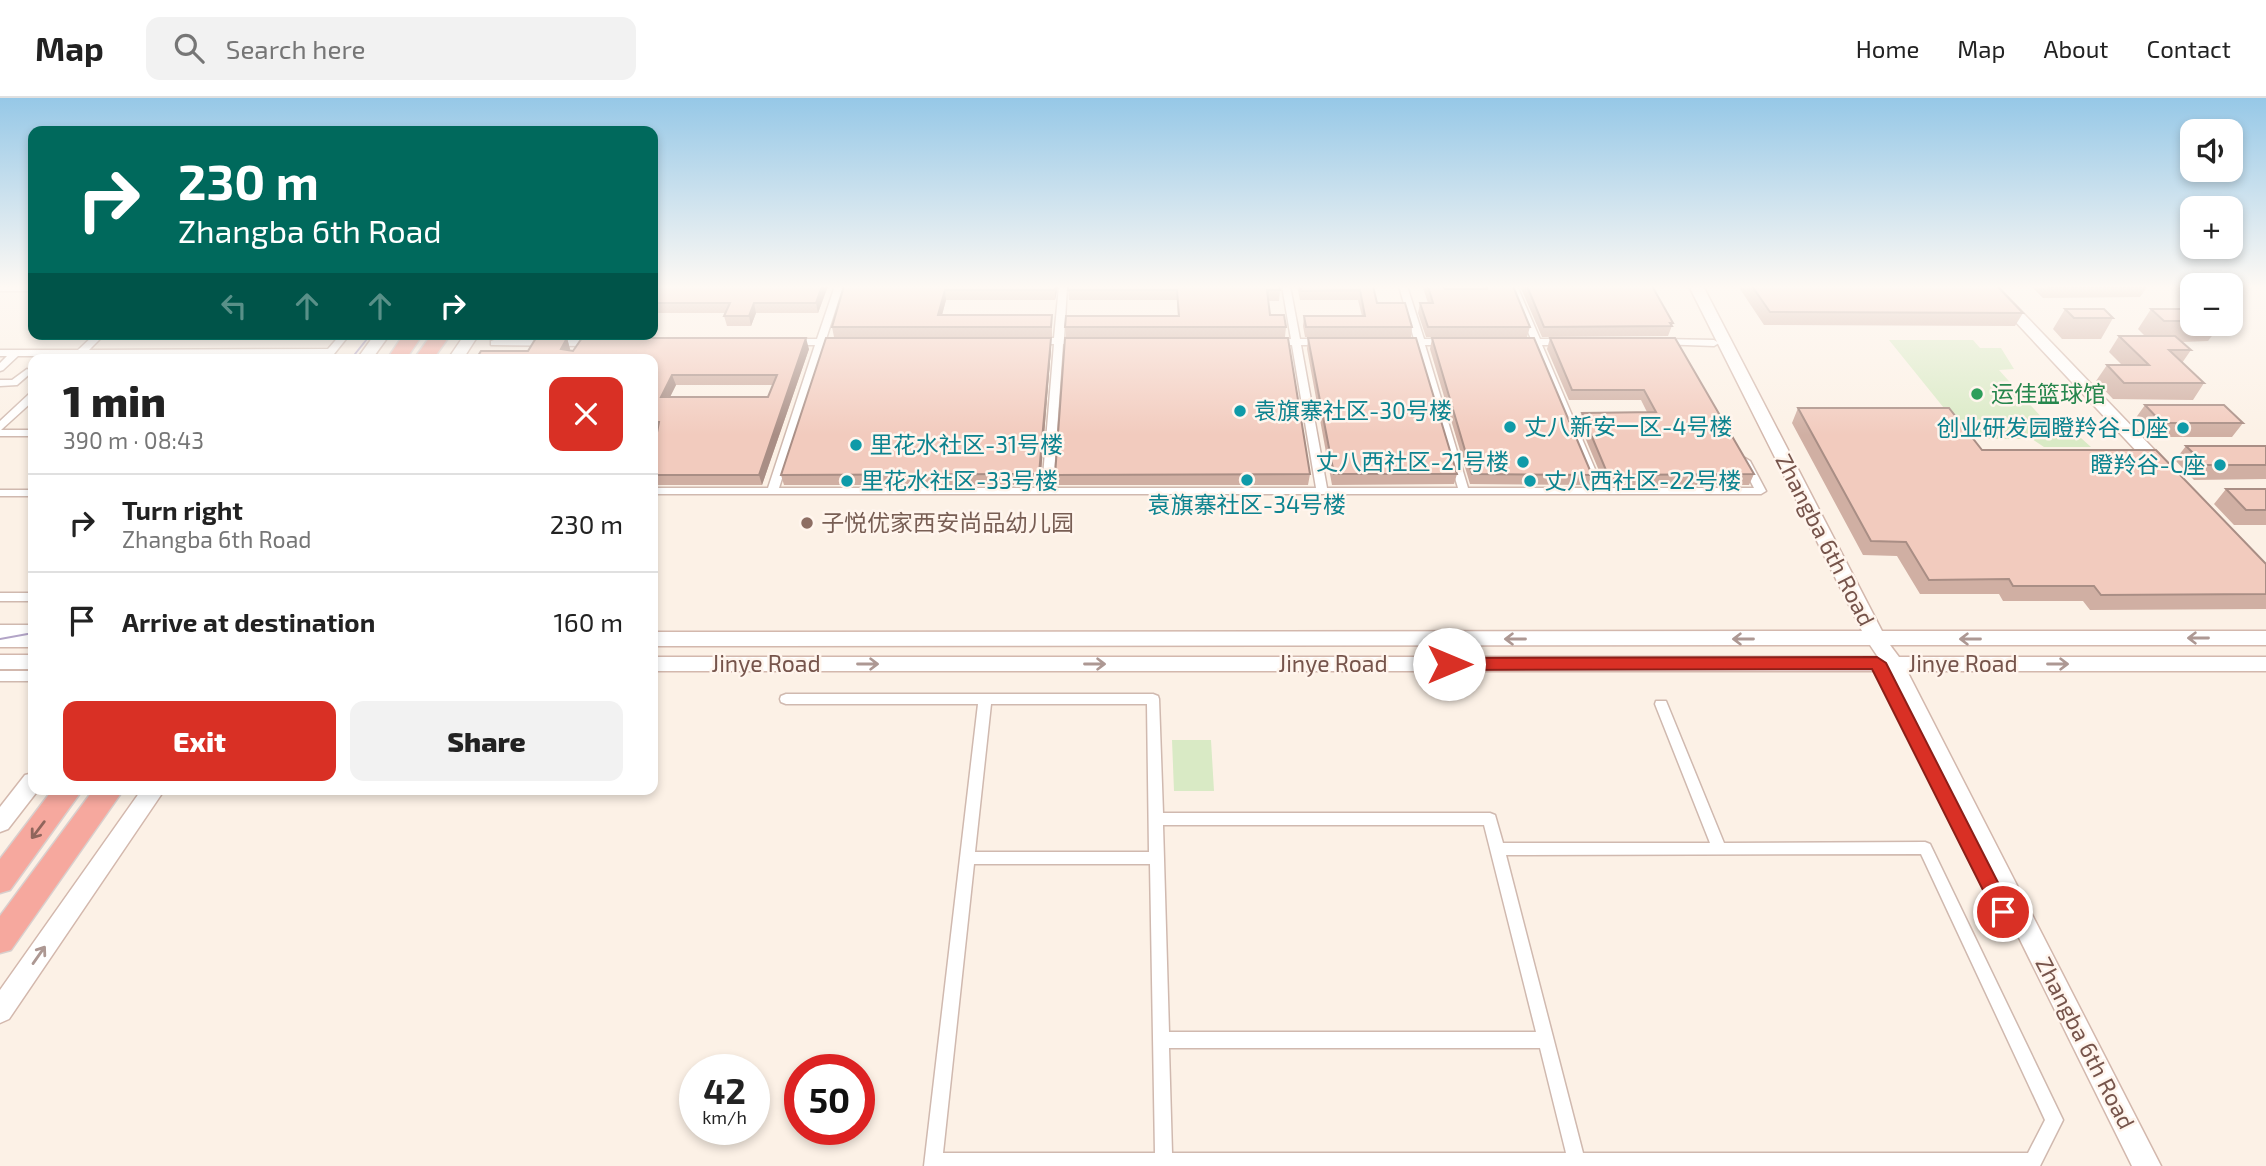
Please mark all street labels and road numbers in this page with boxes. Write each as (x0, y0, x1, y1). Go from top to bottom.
street label: Zhangba 6th Road (1770, 449, 1881, 630)
street label: Jinye Road (711, 649, 821, 677)
street label: Jinye Road (1278, 649, 1388, 677)
street label: Jinye Road (1908, 649, 2018, 677)
street label: Zhangba 6th Road (2030, 952, 2141, 1133)

